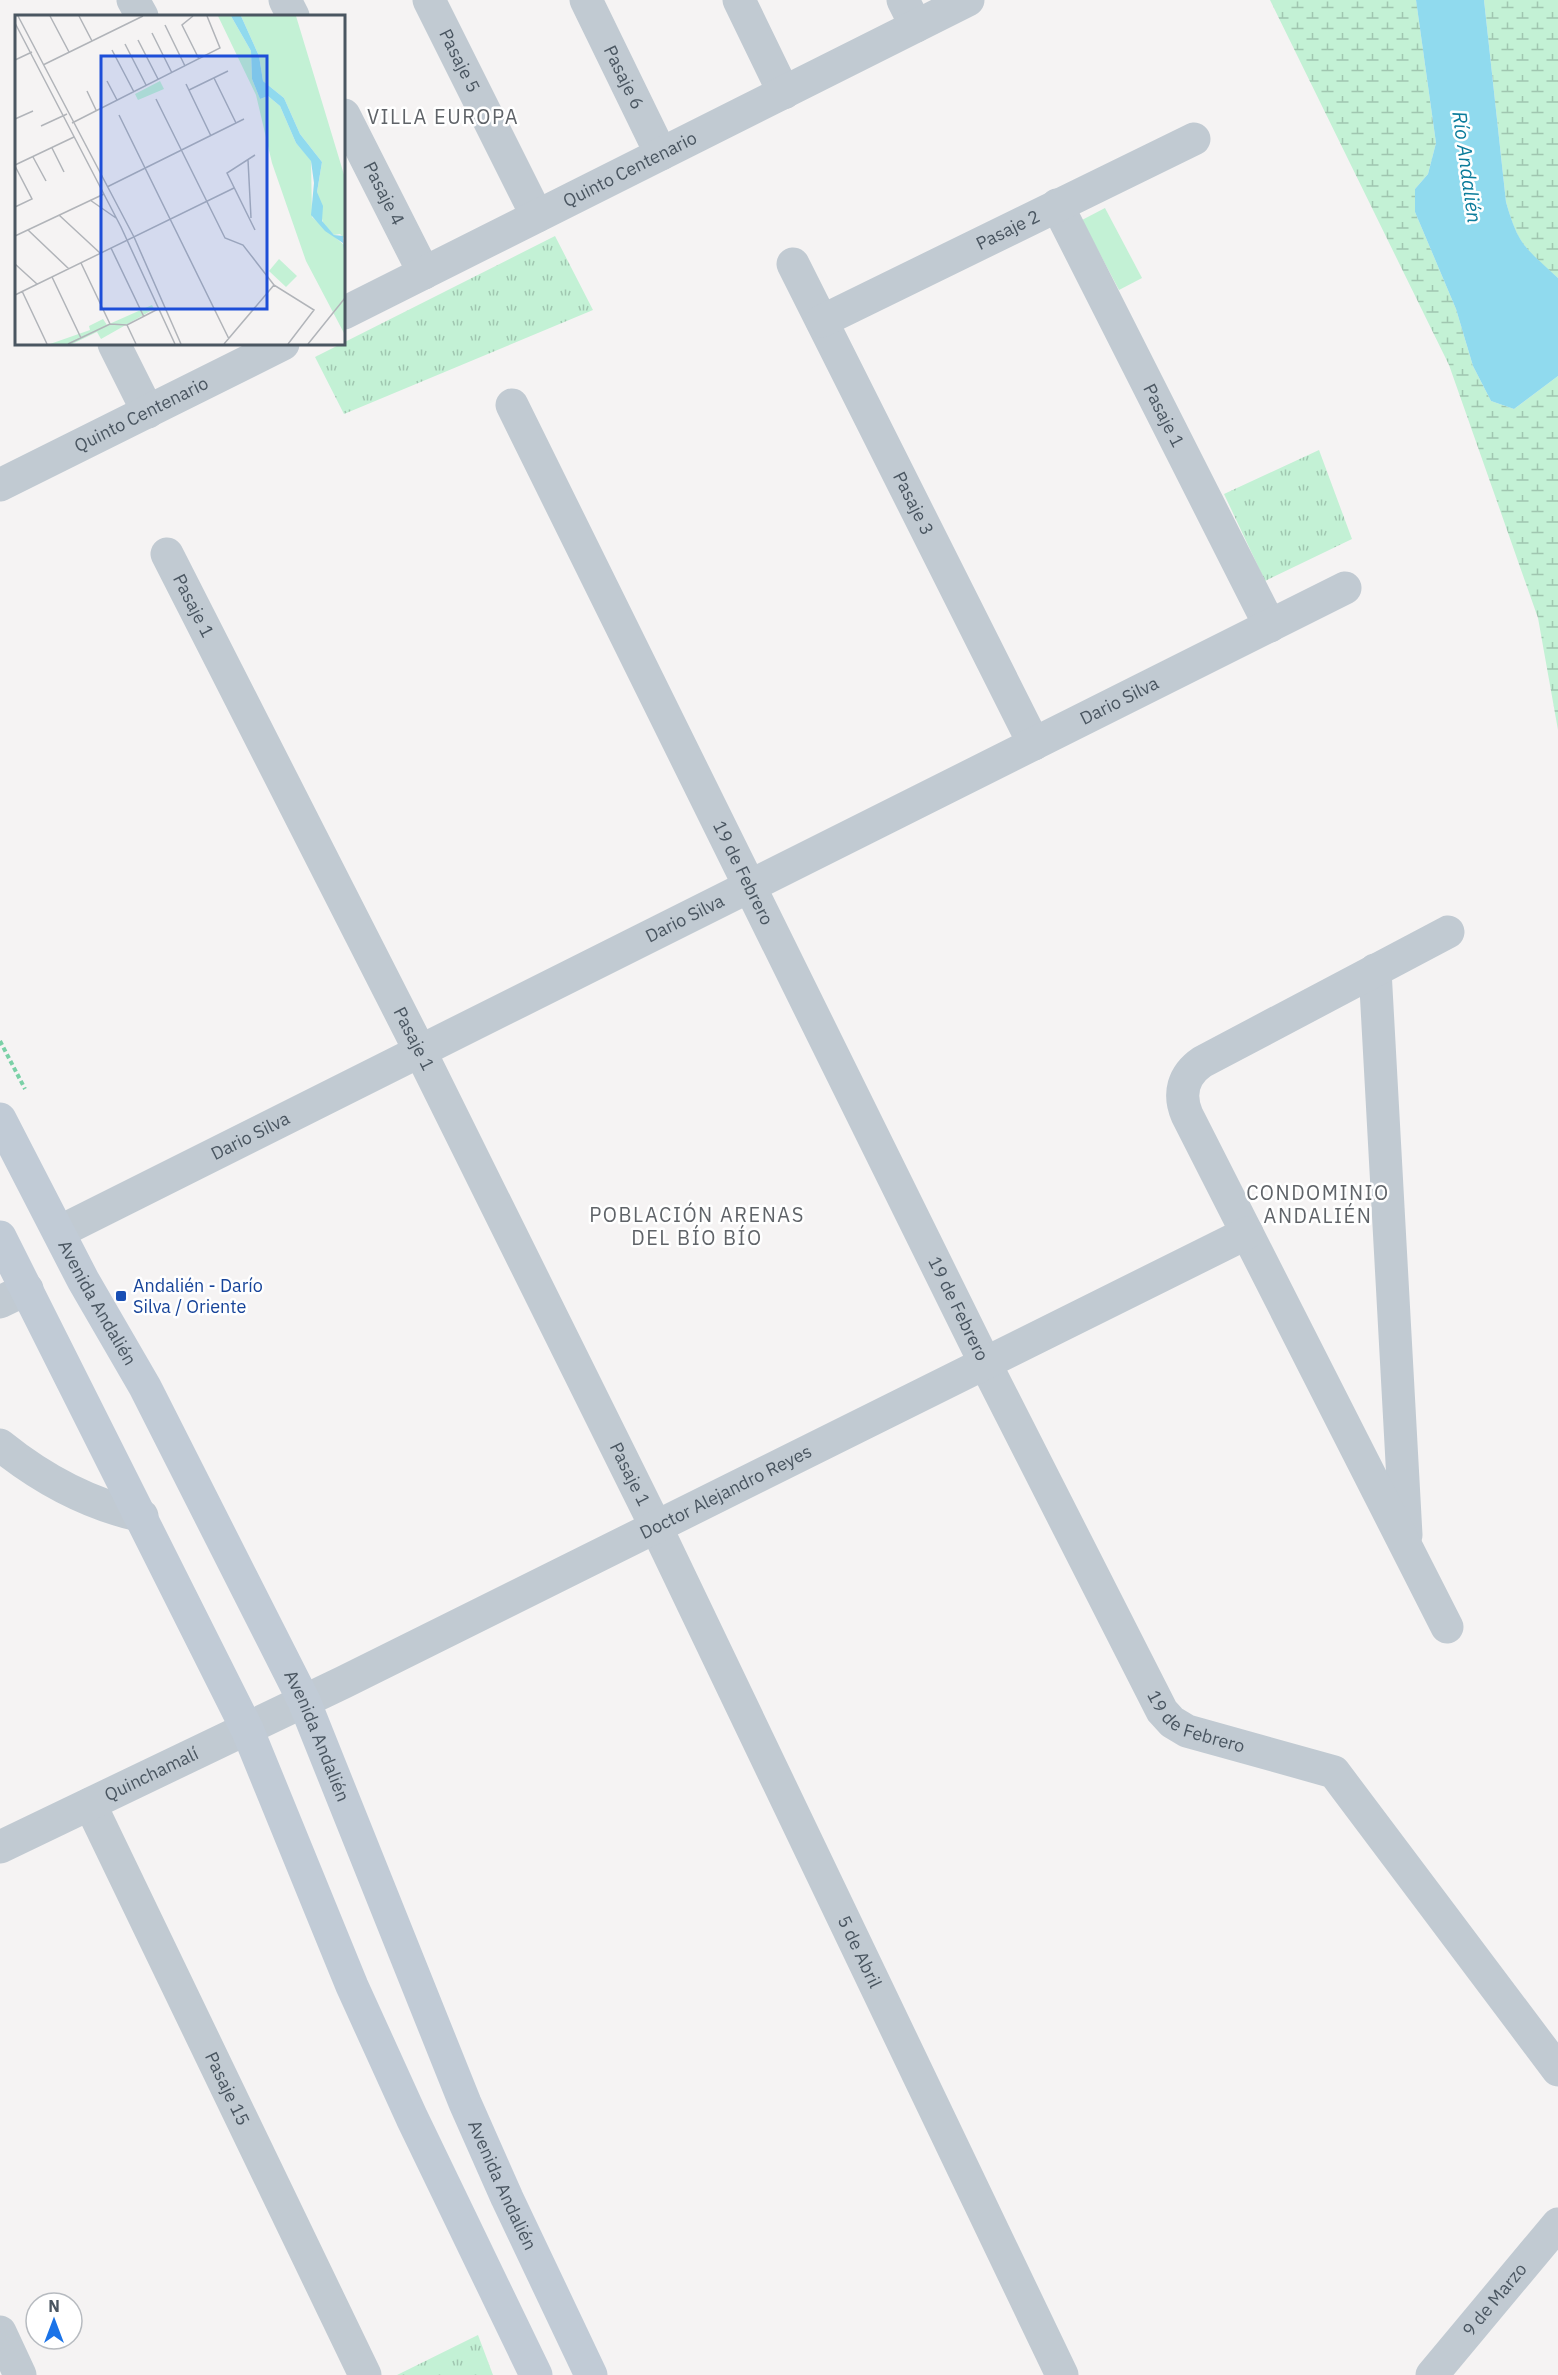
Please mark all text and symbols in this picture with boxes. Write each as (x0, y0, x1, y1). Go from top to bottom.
inset map (15, 15, 345, 345)
street label: Pasaje 5 (434, 25, 485, 96)
street label: Pasaje 6 (599, 41, 649, 113)
district label: VILLA EUROPA (367, 103, 519, 130)
water label: Río Andalién (1446, 109, 1489, 225)
street label: Quinto Centenario (559, 126, 701, 212)
street label: Pasaje 4 (359, 158, 410, 229)
street label: Pasaje 2 (972, 204, 1043, 255)
street label: Quinto Centenario (70, 371, 212, 457)
street label: Pasaje 1 (1138, 380, 1190, 451)
street label: Pasaje 3 (888, 468, 939, 539)
street label: Pasaje 1 (168, 570, 219, 641)
street label: Dario Silva (1076, 671, 1163, 730)
street label: 19 de Febrero (708, 817, 779, 929)
street label: Dario Silva (641, 889, 728, 947)
street label: Pasaje 1 (389, 1003, 440, 1074)
street label: Dario Silva (207, 1106, 294, 1165)
district label: CONDOMINIO ANDALIÉN (1246, 1179, 1390, 1229)
district label: POBLACIÓN ARENAS DEL BÍO BÍO (589, 1201, 805, 1251)
street label: Avenida Andalién (53, 1236, 142, 1369)
street label: 19 de Febrero (923, 1253, 994, 1365)
place label: Andalién - Darío Silva / Oriente (133, 1274, 263, 1318)
marker: Andalién - Darío Silva / Oriente (114, 1289, 128, 1303)
street label: Pasaje 1 (605, 1438, 656, 1510)
street label: Doctor Alejandro Reyes (636, 1439, 815, 1544)
street label: Avenida Andalién (279, 1666, 355, 1805)
street label: 19 de Febrero (1142, 1686, 1248, 1758)
street label: Quinchamalí (101, 1741, 202, 1806)
street label: 5 de Abril (833, 1912, 887, 1992)
street label: Pasaje 15 (200, 2048, 255, 2129)
street label: Avenida Andalién (463, 2117, 542, 2254)
street label: 9 de Marzo (1457, 2258, 1532, 2341)
north arrow (24, 2291, 84, 2351)
text: N (48, 2296, 60, 2316)

